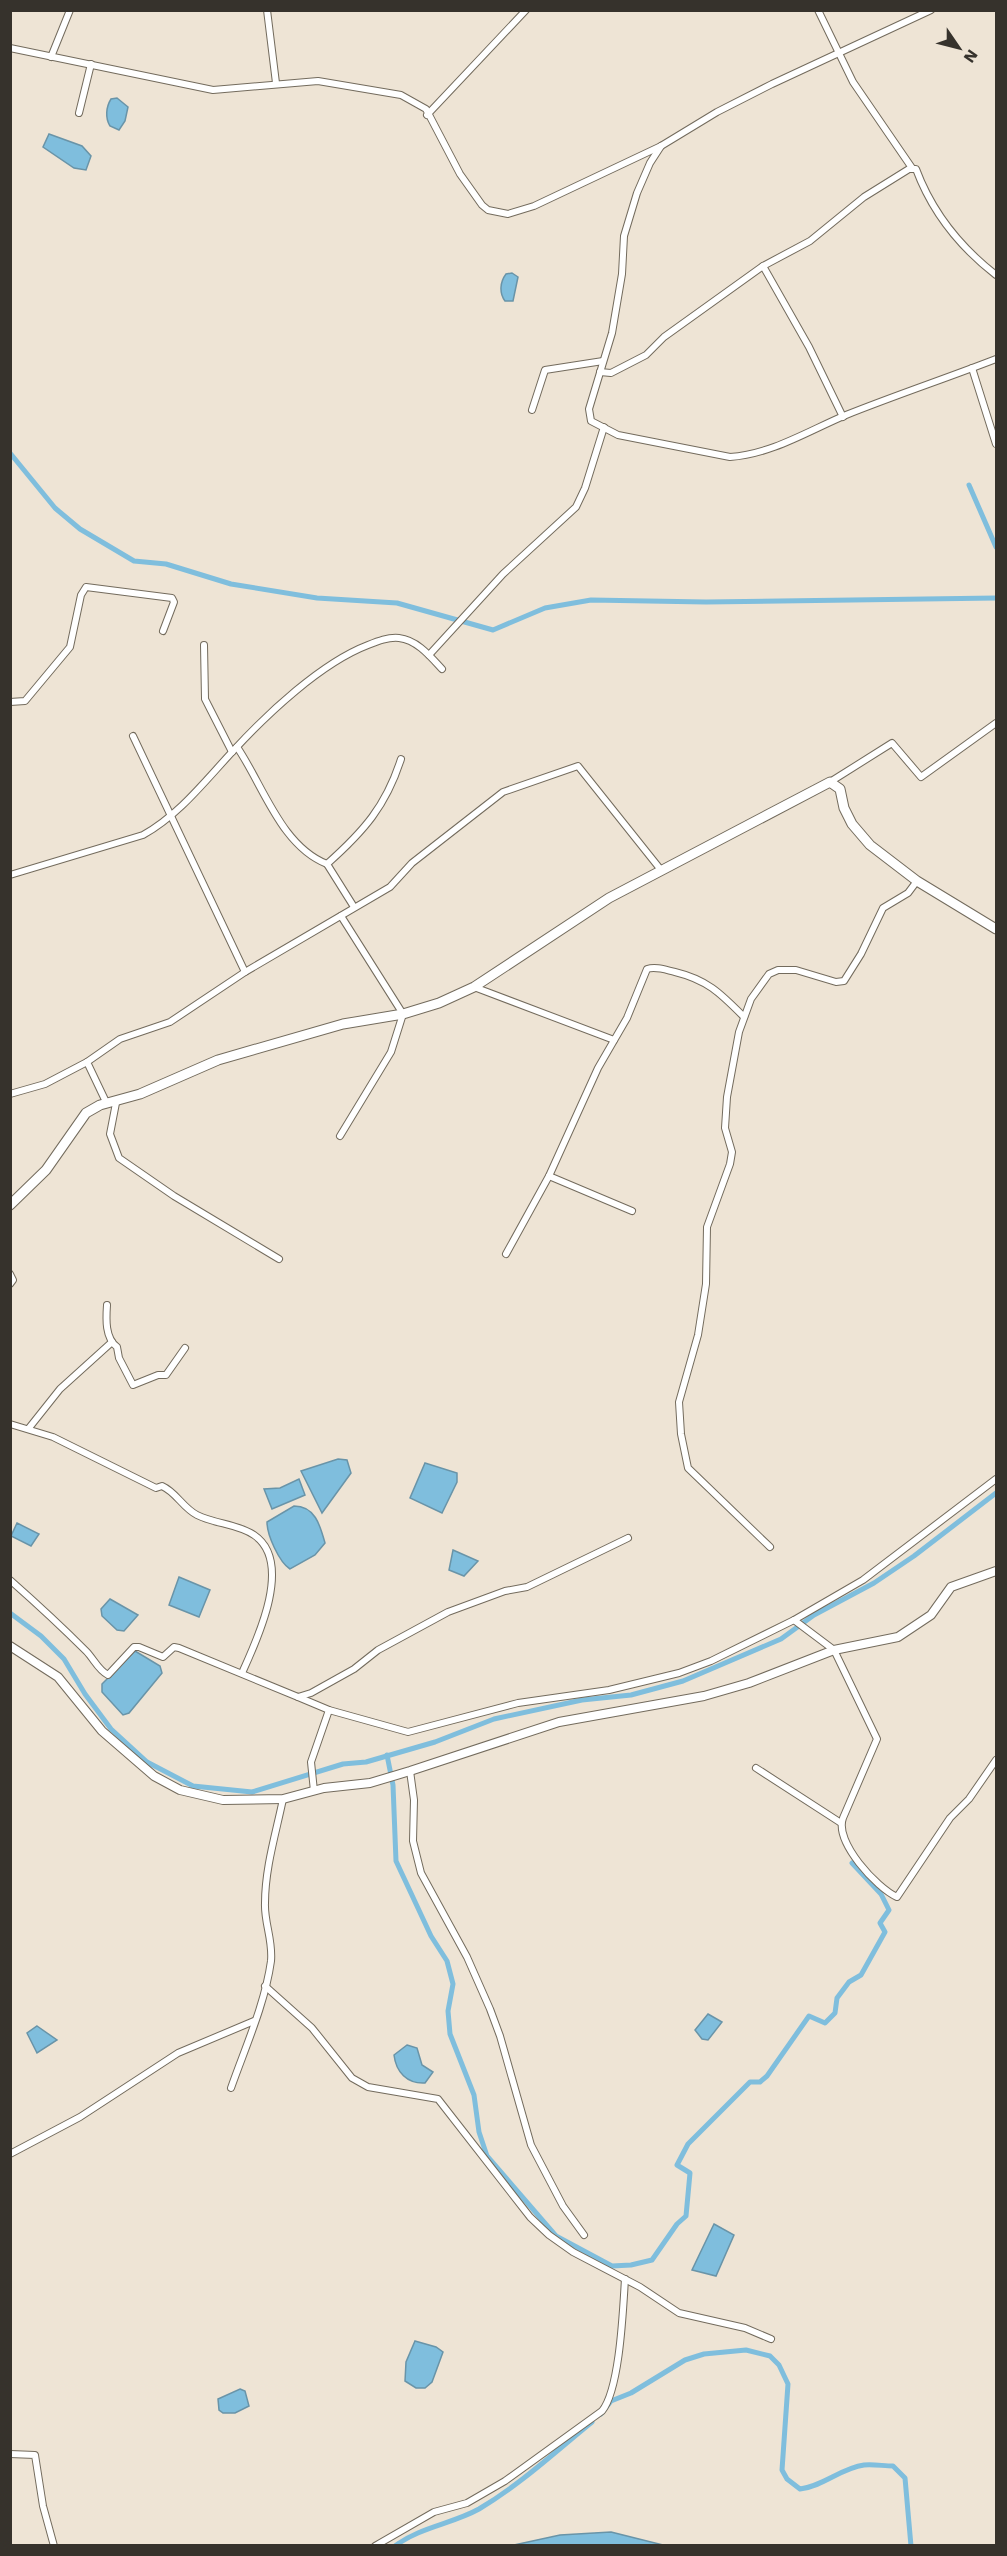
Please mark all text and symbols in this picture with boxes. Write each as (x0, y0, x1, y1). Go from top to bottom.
north arrow (929, 18, 989, 78)
text: N (960, 46, 982, 67)

